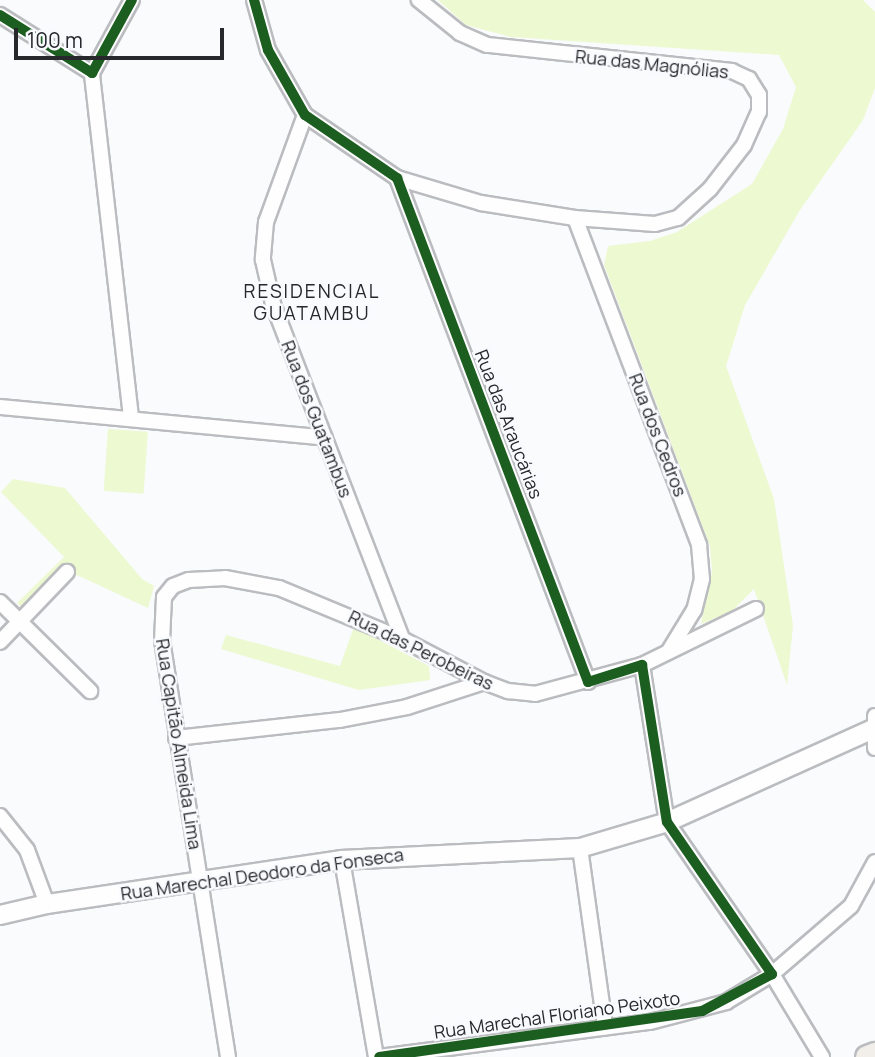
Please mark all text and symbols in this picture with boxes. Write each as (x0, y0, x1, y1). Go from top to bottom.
scale bar (18, 14, 228, 58)
text: 100 m (27, 26, 83, 54)
street label: Rua das Magnólias (574, 45, 730, 83)
district label: RESIDENCIAL GUATAMBU (245, 281, 379, 325)
street label: Rua dos Guatambus (277, 337, 357, 501)
street label: Rua das Araucárias (471, 347, 547, 501)
street label: Rua dos Cedros (625, 370, 691, 500)
street label: Rua das Perobeiras (345, 606, 497, 694)
street label: Rua Capitão Almeida Lima (152, 637, 206, 851)
street label: Rua Marechal Deodoro da Fonseca (119, 843, 405, 905)
street label: Rua Marechal Floriano Peixoto (433, 987, 681, 1043)

